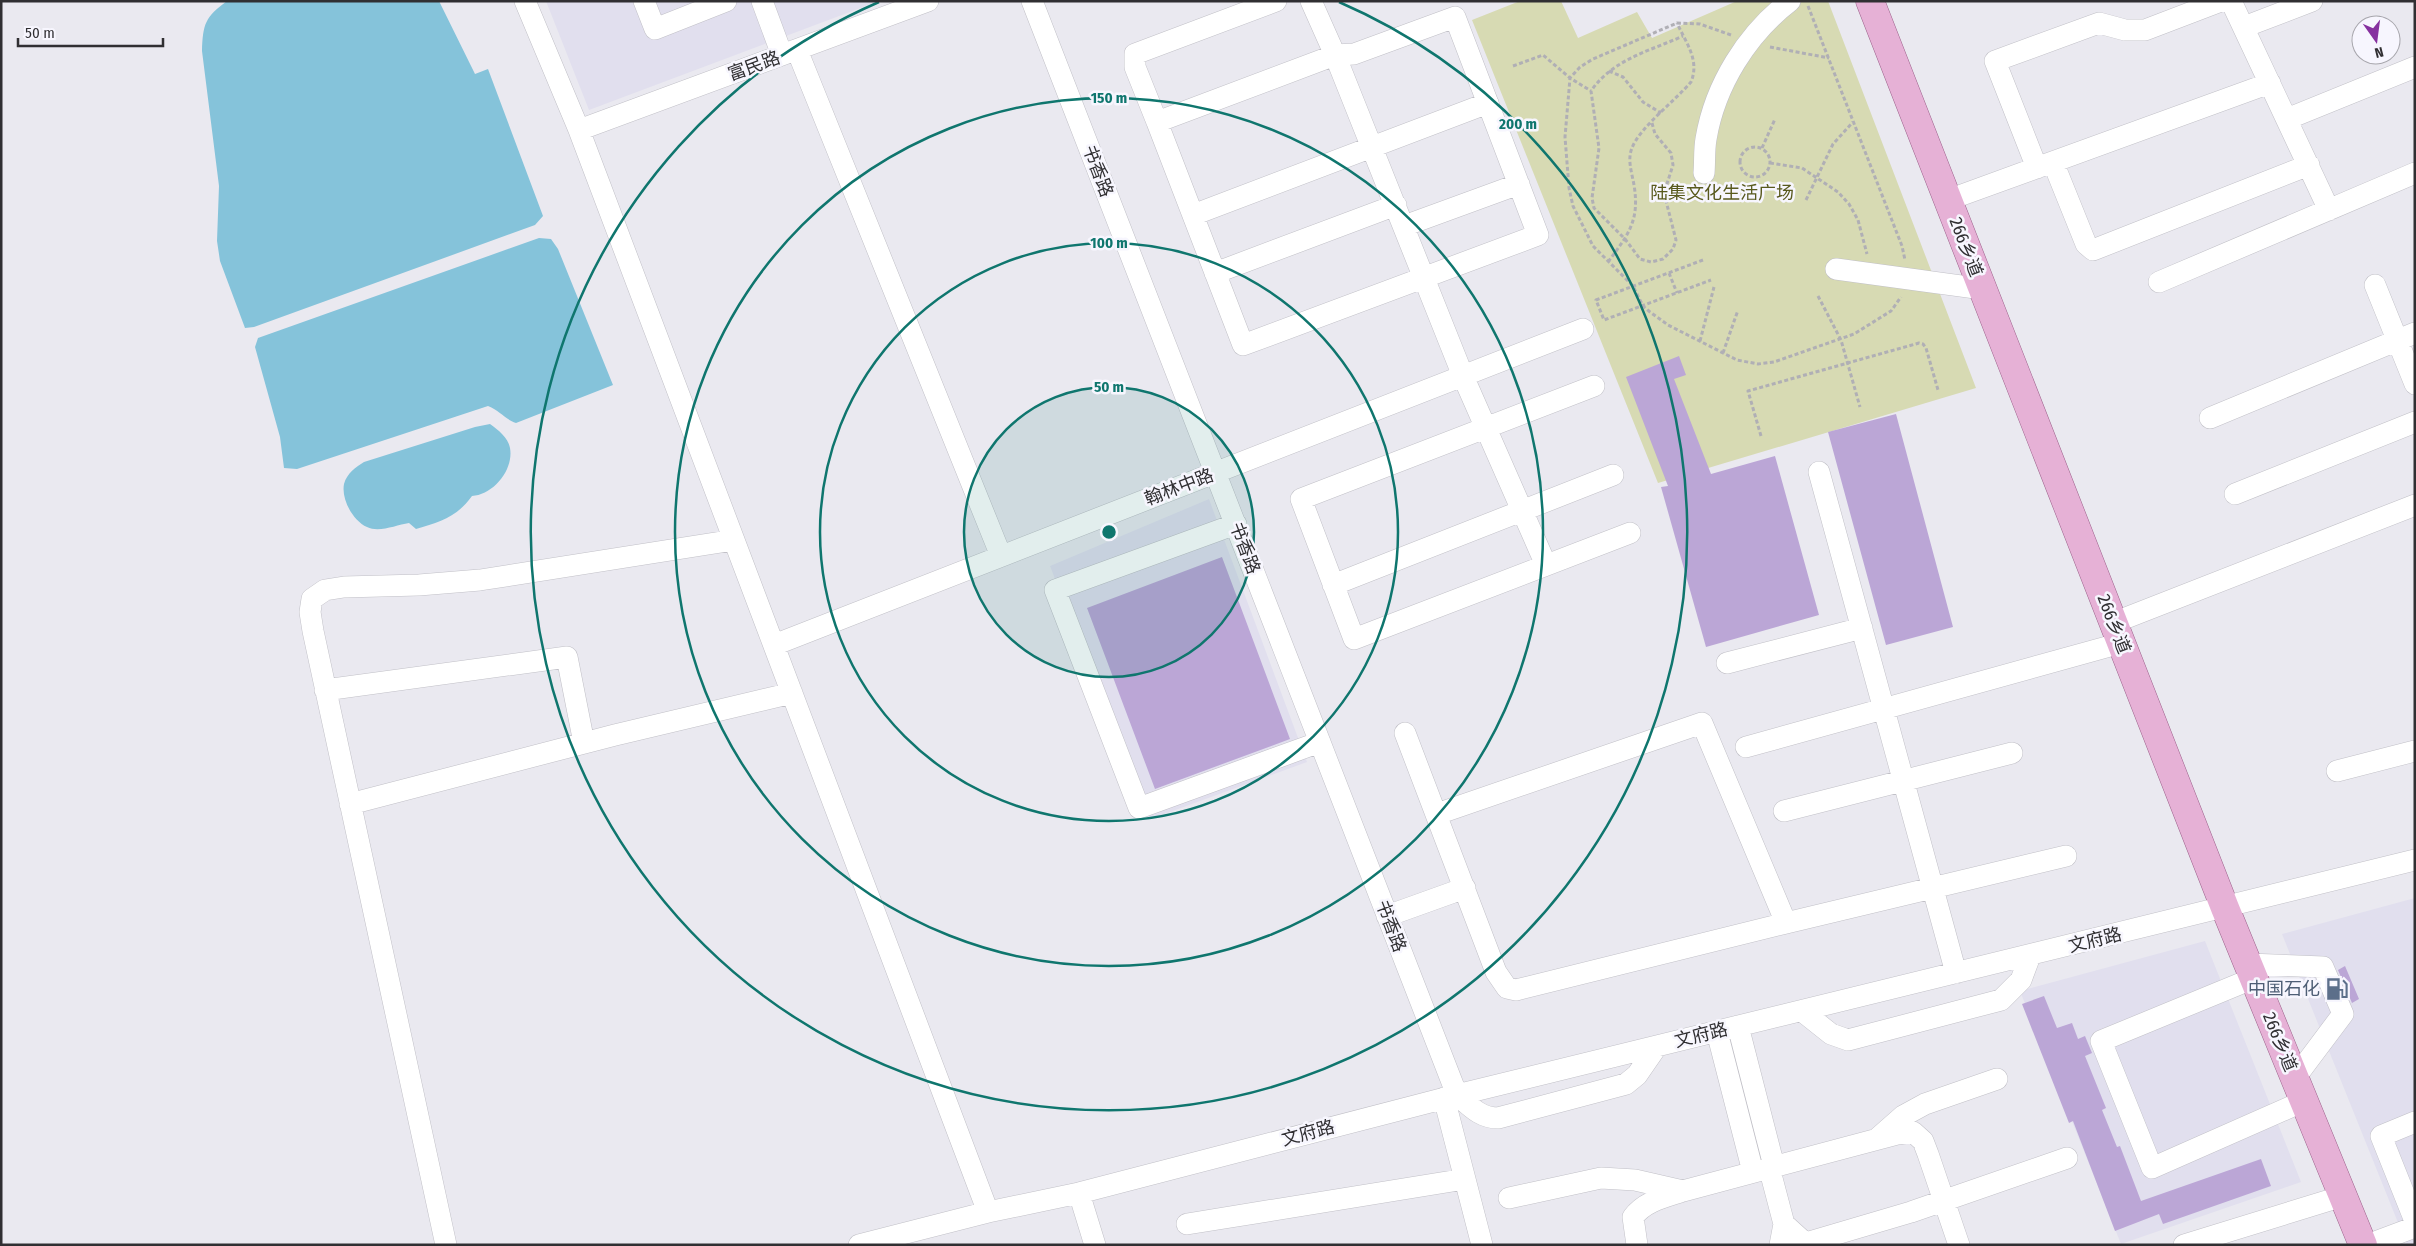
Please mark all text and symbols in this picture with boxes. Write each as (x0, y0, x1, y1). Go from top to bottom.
scale bar (18, 15, 162, 47)
north arrow (2351, 15, 2401, 65)
text: 50 m (25, 24, 55, 42)
text: N (2373, 43, 2385, 61)
street label: 富民路 (725, 46, 783, 86)
text: 150 m (1091, 89, 1127, 107)
text: 200 m (1498, 115, 1537, 133)
street label: 书香路 (1078, 142, 1118, 200)
park label: 陆集文化生活广场 (1650, 182, 1794, 204)
street label: 266乡道 (1945, 214, 1987, 280)
text: 100 m (1090, 234, 1128, 252)
text: 50 m (1094, 378, 1124, 396)
street label: 翰林中路 (1141, 464, 1217, 510)
street label: 书香路 (1225, 519, 1265, 577)
centre of rings (1100, 523, 1118, 541)
street label: 266乡道 (2093, 591, 2135, 657)
street label: 书香路 (1371, 897, 1411, 955)
street label: 文府路 (2066, 923, 2124, 957)
fuel station icon: 中国石化 (2324, 976, 2350, 1002)
place label: 中国石化 (2248, 978, 2320, 1000)
street label: 266乡道 (2258, 1009, 2302, 1075)
street label: 文府路 (1672, 1018, 1730, 1052)
street label: 文府路 (1279, 1115, 1337, 1151)

